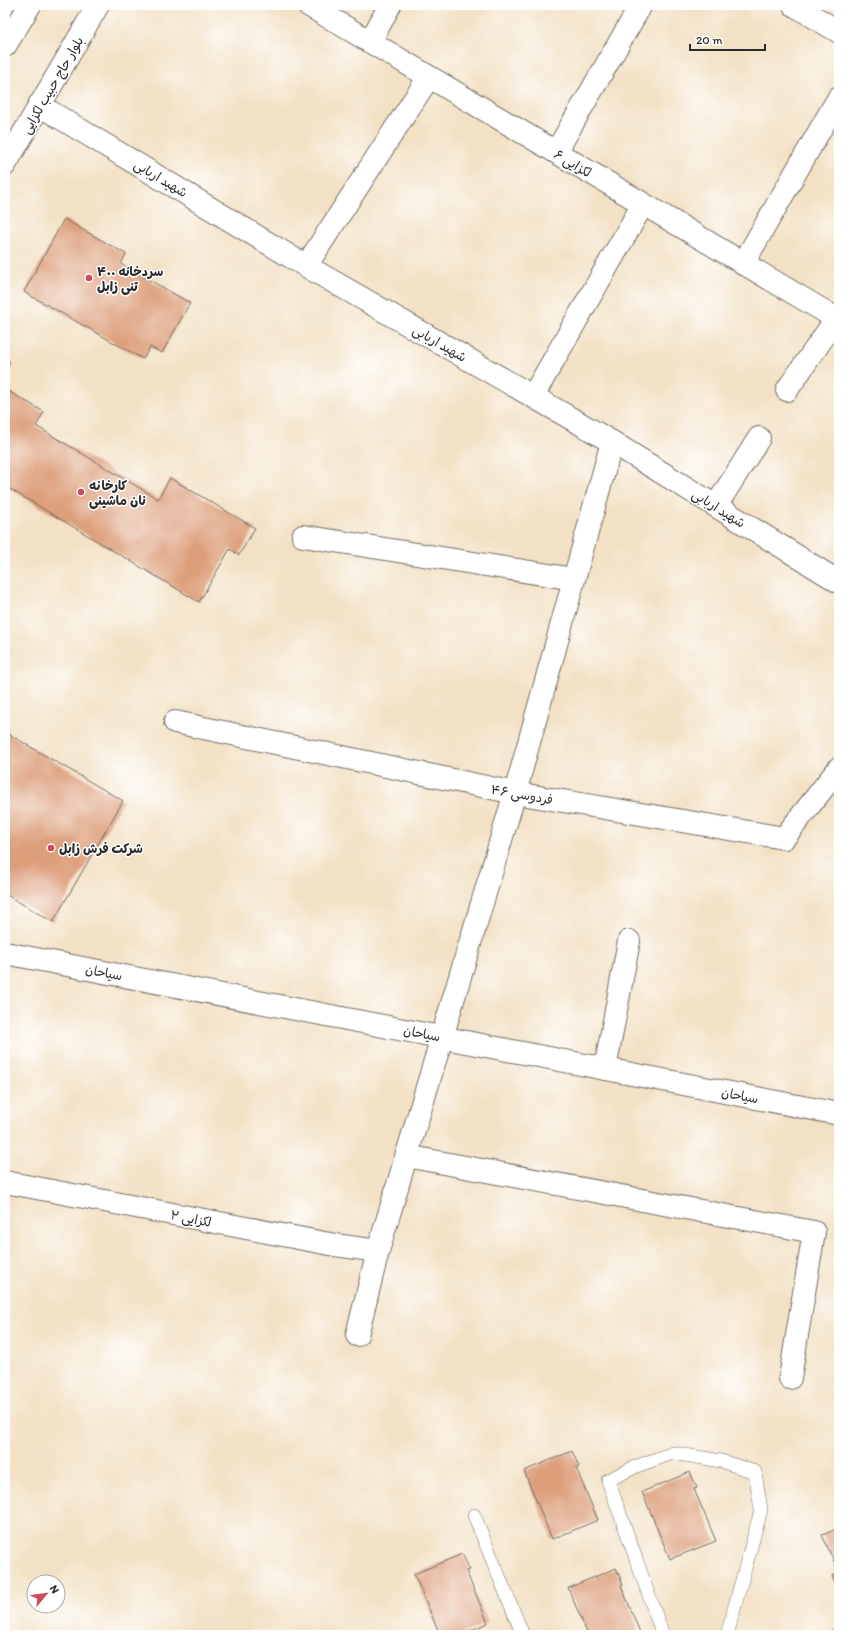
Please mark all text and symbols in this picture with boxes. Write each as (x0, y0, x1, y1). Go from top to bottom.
scale bar (690, 26, 765, 52)
text: 20 m (696, 33, 723, 47)
street label: بلوار حاج حبیب لکزايی (18, 34, 88, 138)
street label: لکزایی ۶ (550, 147, 594, 182)
street label: شهید اربابی (130, 157, 190, 202)
place label: سردخانه ۴۰۰ تنی زابل (97, 264, 163, 295)
marker: سردخانه ۴۰۰ تنی زابل (84, 273, 94, 283)
street label: شهید اربابی (409, 322, 469, 367)
place label: کارخانه نان ماشینی (89, 478, 146, 509)
street label: شهید اربابی (688, 486, 748, 532)
marker: کارخانه نان ماشینی (76, 487, 86, 497)
street label: فردوسی ۴۶ (489, 782, 554, 809)
place label: شرکت فرش زابل (59, 841, 143, 857)
marker: شرکت فرش زابل (46, 843, 56, 853)
street label: سیاحان (84, 962, 124, 984)
street label: سیاحان (402, 1023, 442, 1045)
street label: سیاحان (720, 1085, 760, 1107)
street label: لکزایی ۲ (169, 1207, 213, 1232)
north arrow (26, 1574, 66, 1614)
text: N (47, 1583, 62, 1596)

